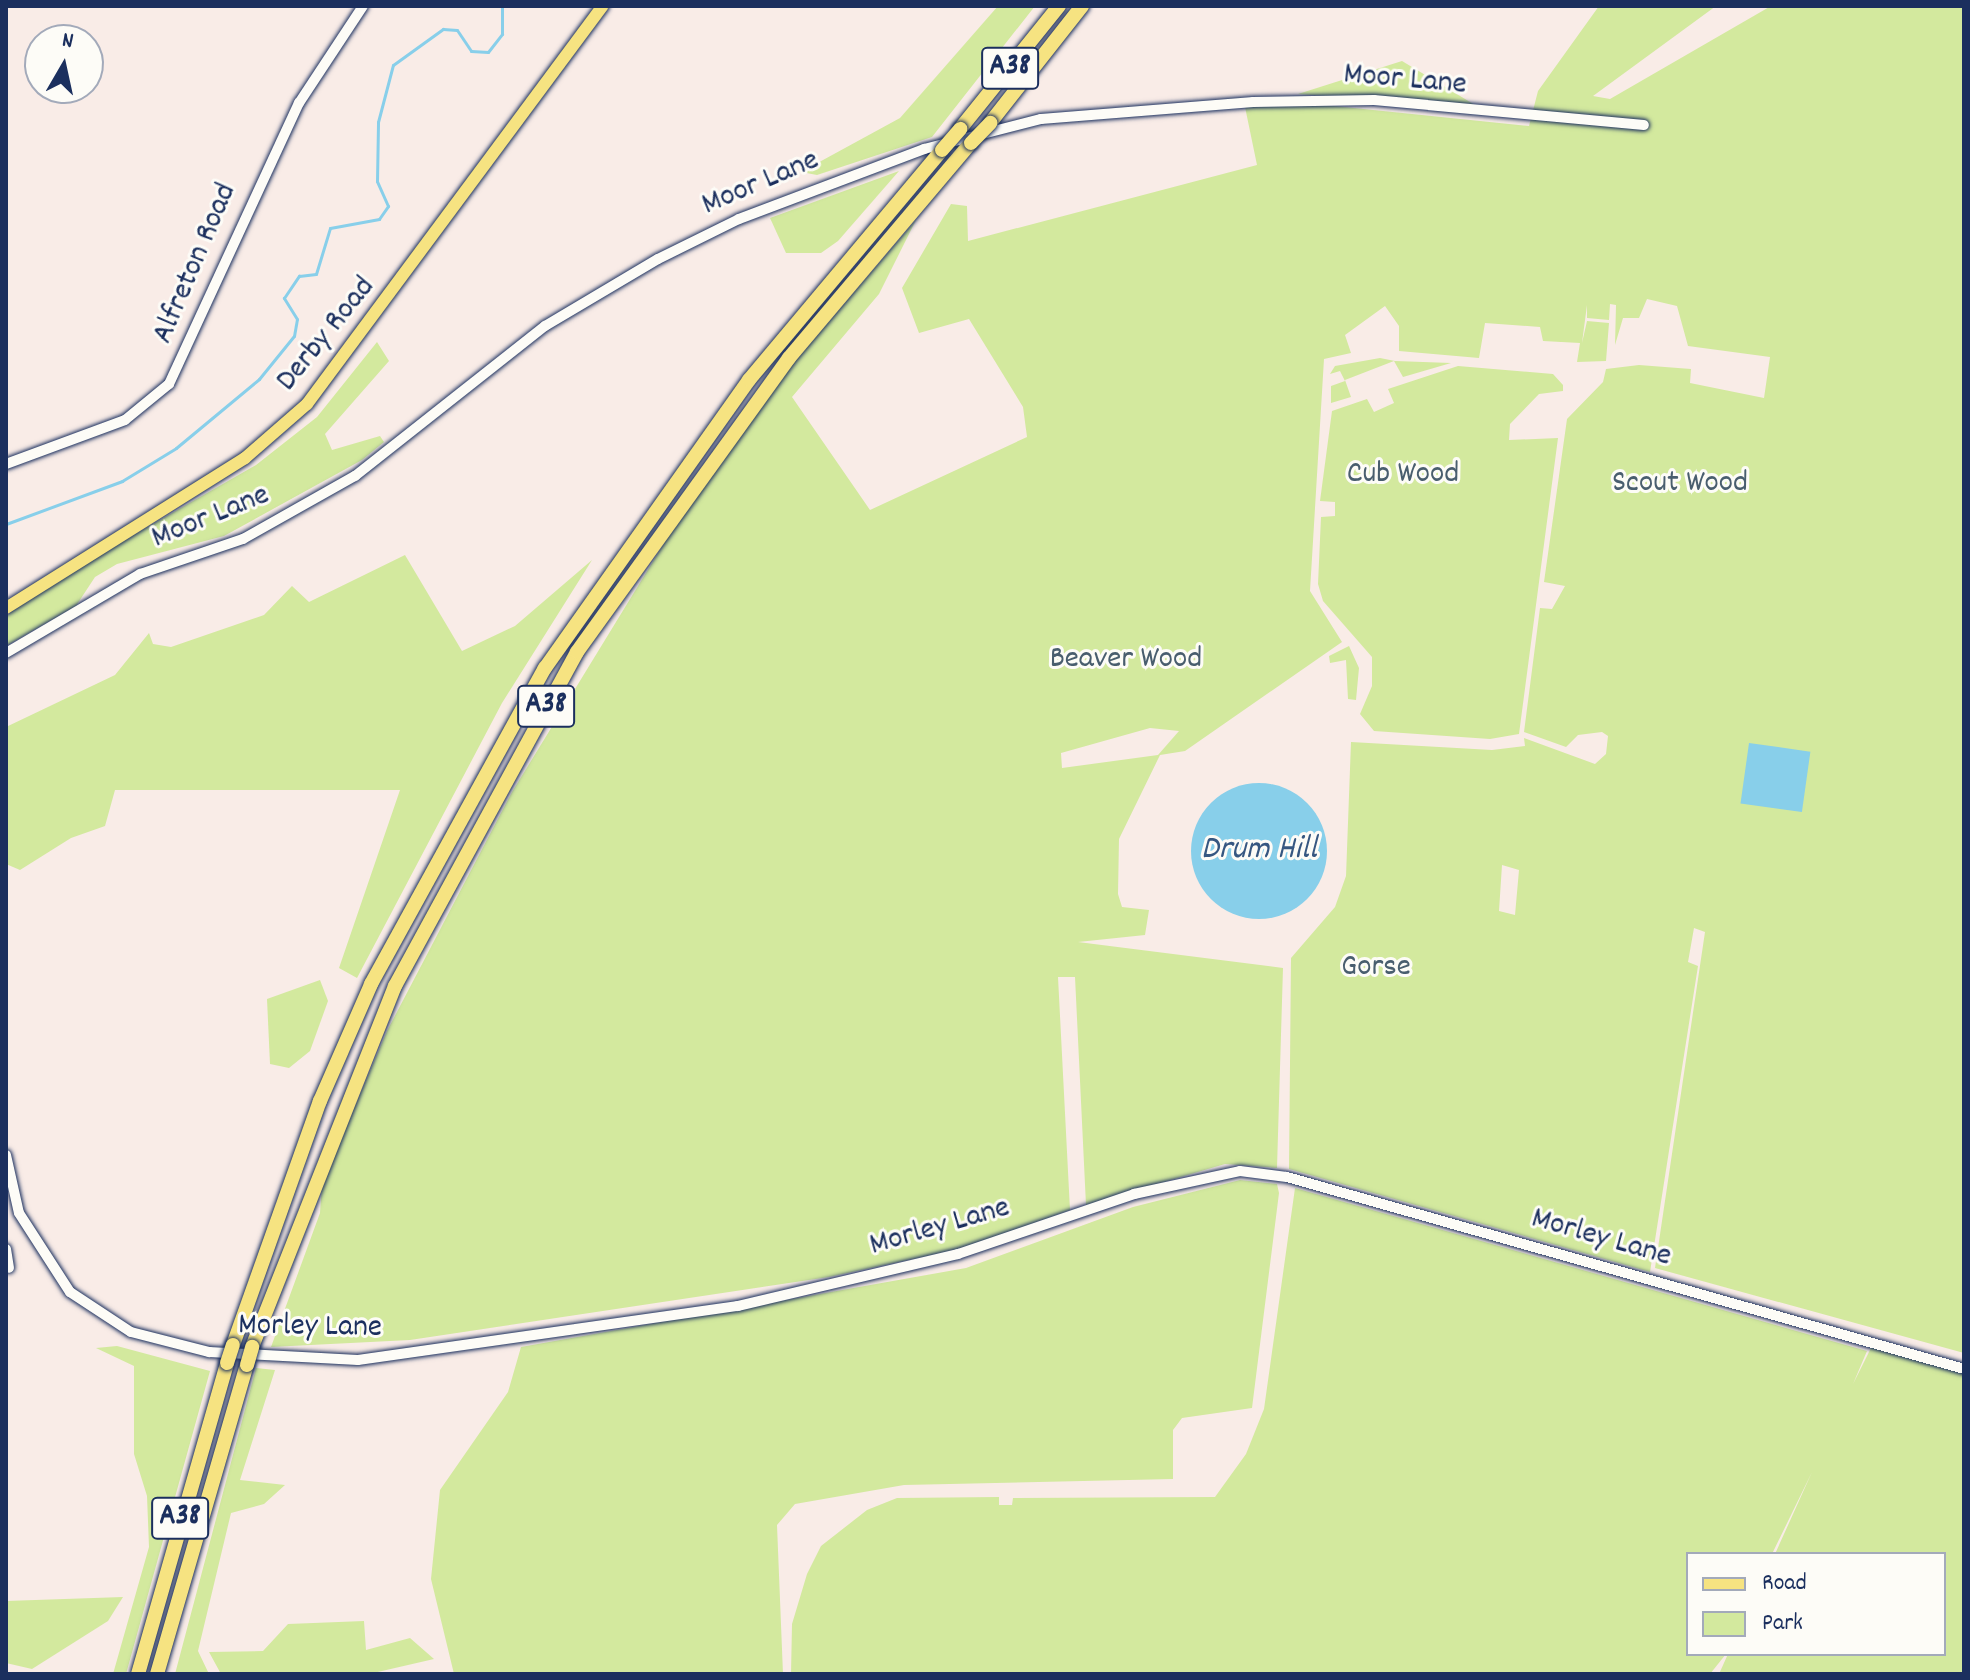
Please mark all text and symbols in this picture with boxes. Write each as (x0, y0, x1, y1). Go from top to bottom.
north arrow (24, 24, 104, 104)
text: N (60, 26, 75, 58)
road number: A38 (980, 42, 1040, 94)
street label: Moor Lane (1342, 56, 1468, 106)
street label: Moor Lane (697, 142, 825, 226)
street label: Alfreton Road (145, 178, 247, 350)
street label: Derby Road (269, 270, 385, 400)
park label: Cub Wood (1347, 456, 1459, 494)
park label: Scout Wood (1612, 465, 1748, 503)
street label: Moor Lane (147, 477, 275, 559)
park label: Beaver Wood (1050, 641, 1202, 679)
road number: A38 (516, 680, 576, 732)
water label: Drum Hill (1201, 831, 1317, 871)
park label: Gorse (1341, 949, 1411, 987)
street label: Morley Lane (866, 1190, 1014, 1266)
street label: Morley Lane (1527, 1201, 1675, 1277)
street label: Morley Lane (238, 1308, 382, 1348)
road number: A38 (150, 1492, 210, 1544)
legend (1686, 1552, 1946, 1656)
text: Road (1762, 1567, 1807, 1601)
text: Park (1762, 1607, 1803, 1641)

